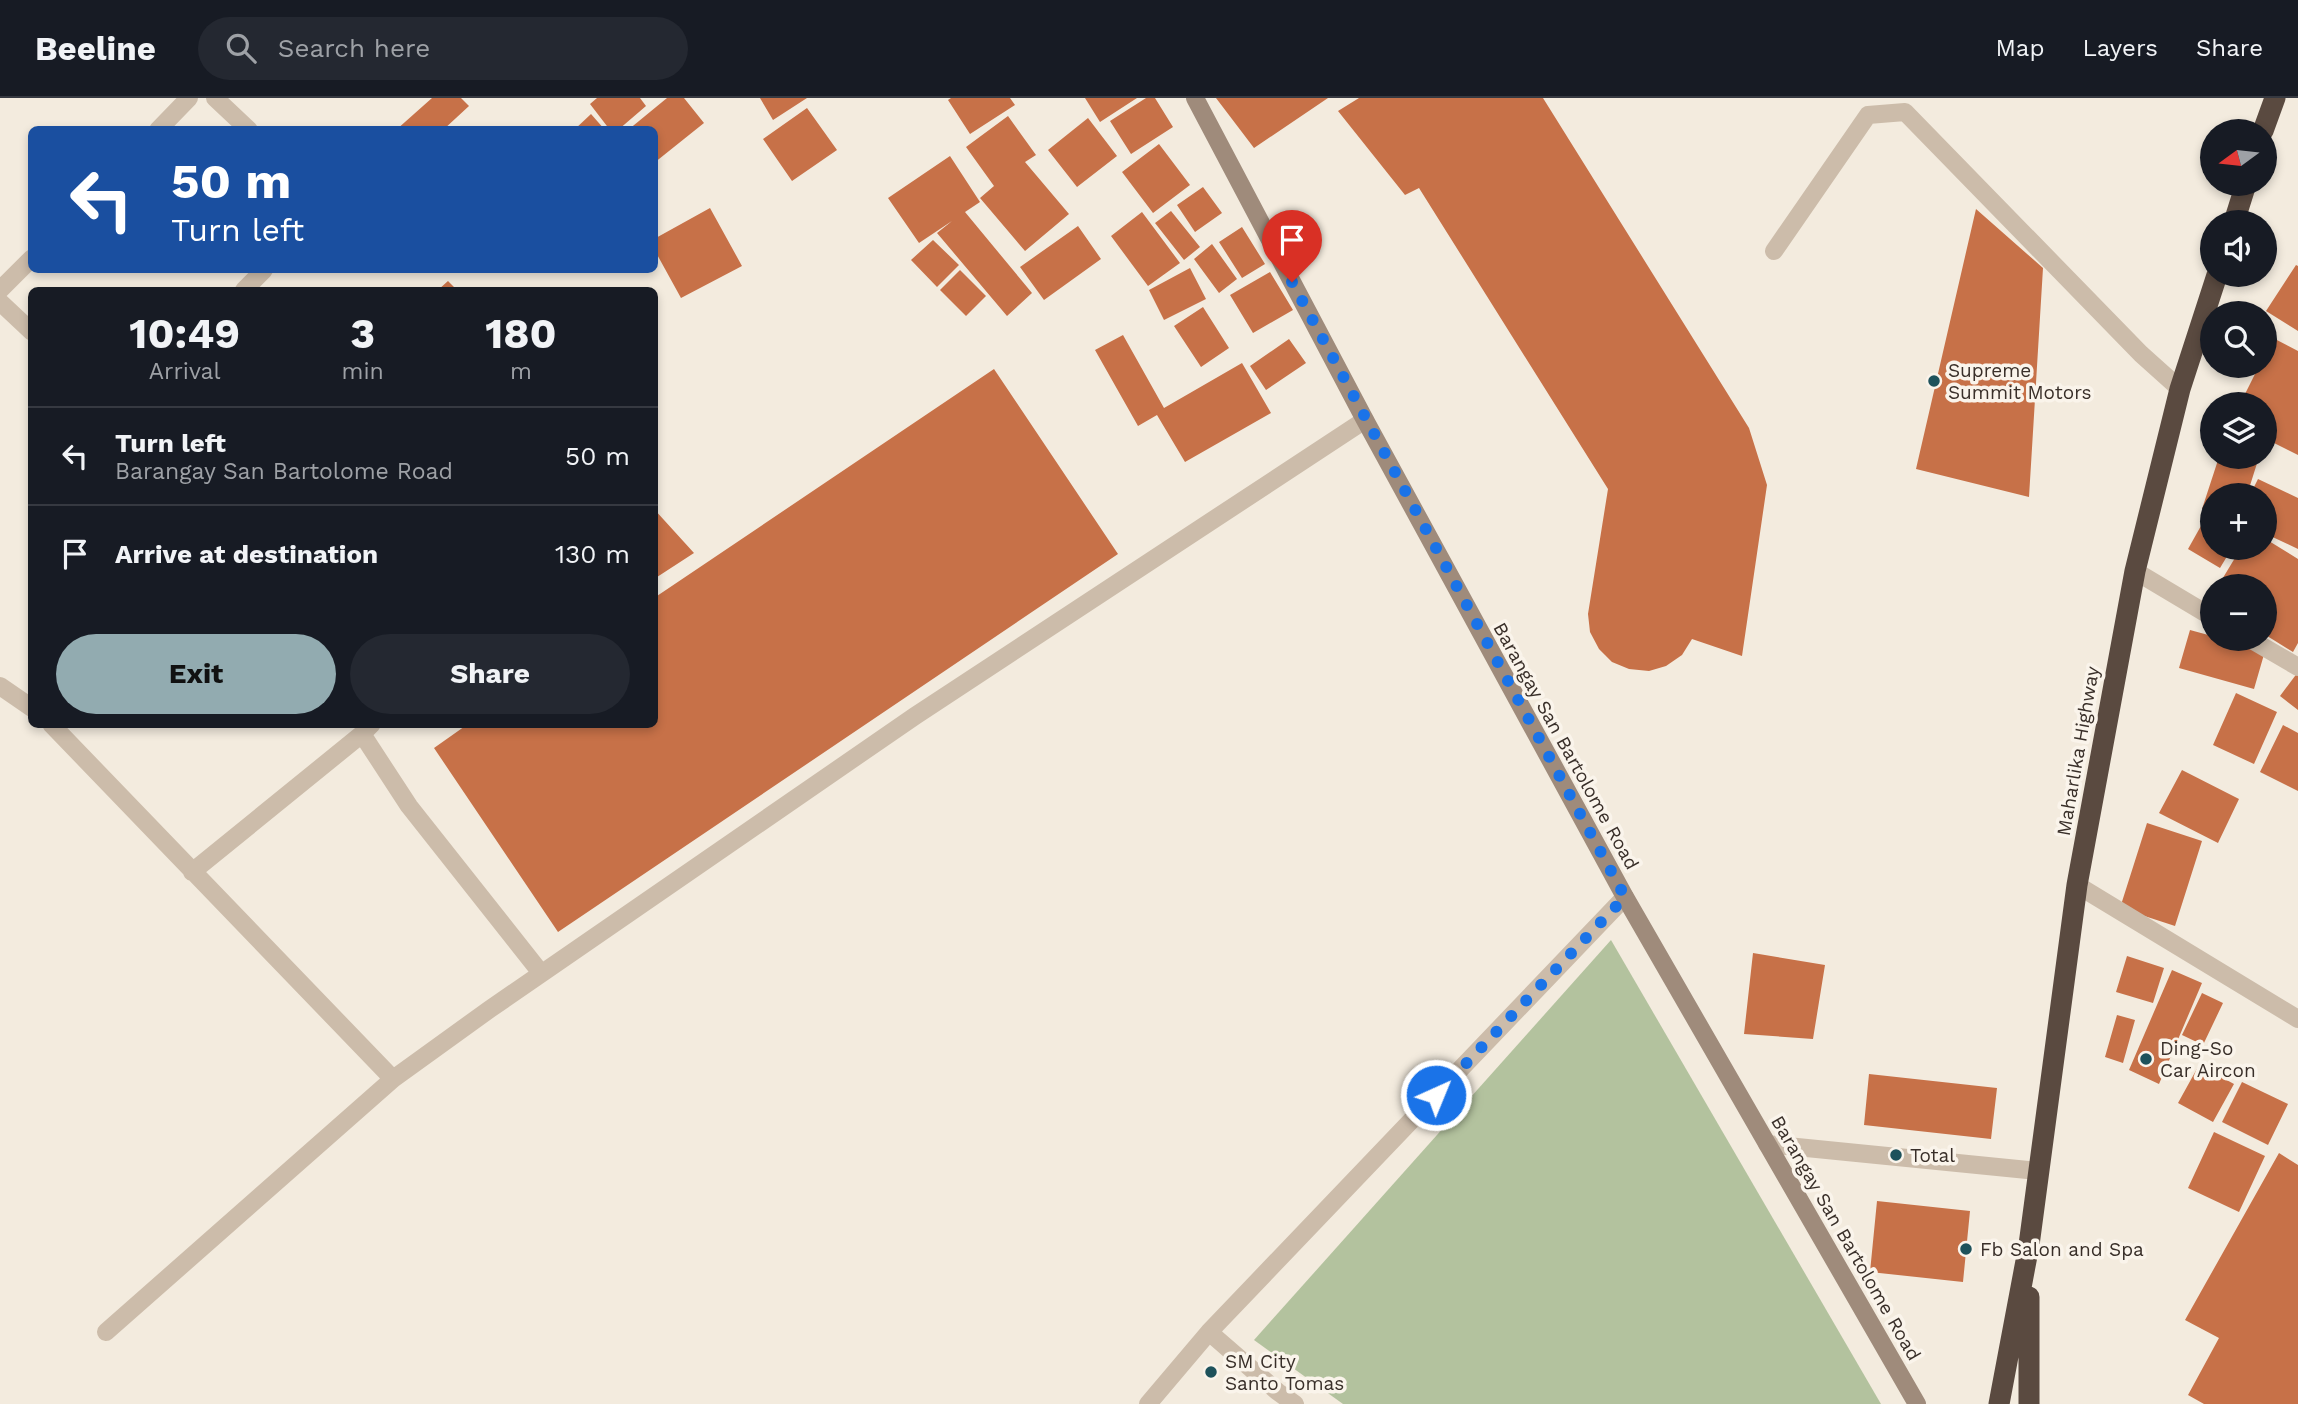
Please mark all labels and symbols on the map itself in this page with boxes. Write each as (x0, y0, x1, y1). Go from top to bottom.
north arrow (2200, 119, 2277, 196)
pin (1262, 210, 1322, 282)
place label: Supreme Summit Motors (1948, 359, 2092, 404)
marker: Supreme Summit Motors (1926, 373, 1942, 389)
street label: Barangay San Bartolome Road (1488, 618, 1644, 874)
street label: Maharlika Highway (2052, 664, 2104, 838)
place label: Ding-So Car Aircon (2160, 1037, 2256, 1082)
marker: Ding-So Car Aircon (2138, 1051, 2154, 1067)
position arrow (1399, 1058, 1473, 1132)
street label: Barangay San Bartolome Road (1766, 1111, 1926, 1365)
place label: Total (1910, 1144, 1955, 1167)
marker: Total (1888, 1147, 1904, 1163)
place label: Fb Salon and Spa (1980, 1238, 2144, 1261)
marker: Fb Salon and Spa (1958, 1241, 1974, 1257)
place label: SM City Santo Tomas (1225, 1350, 1344, 1395)
marker: SM City Santo Tomas (1203, 1364, 1219, 1380)

